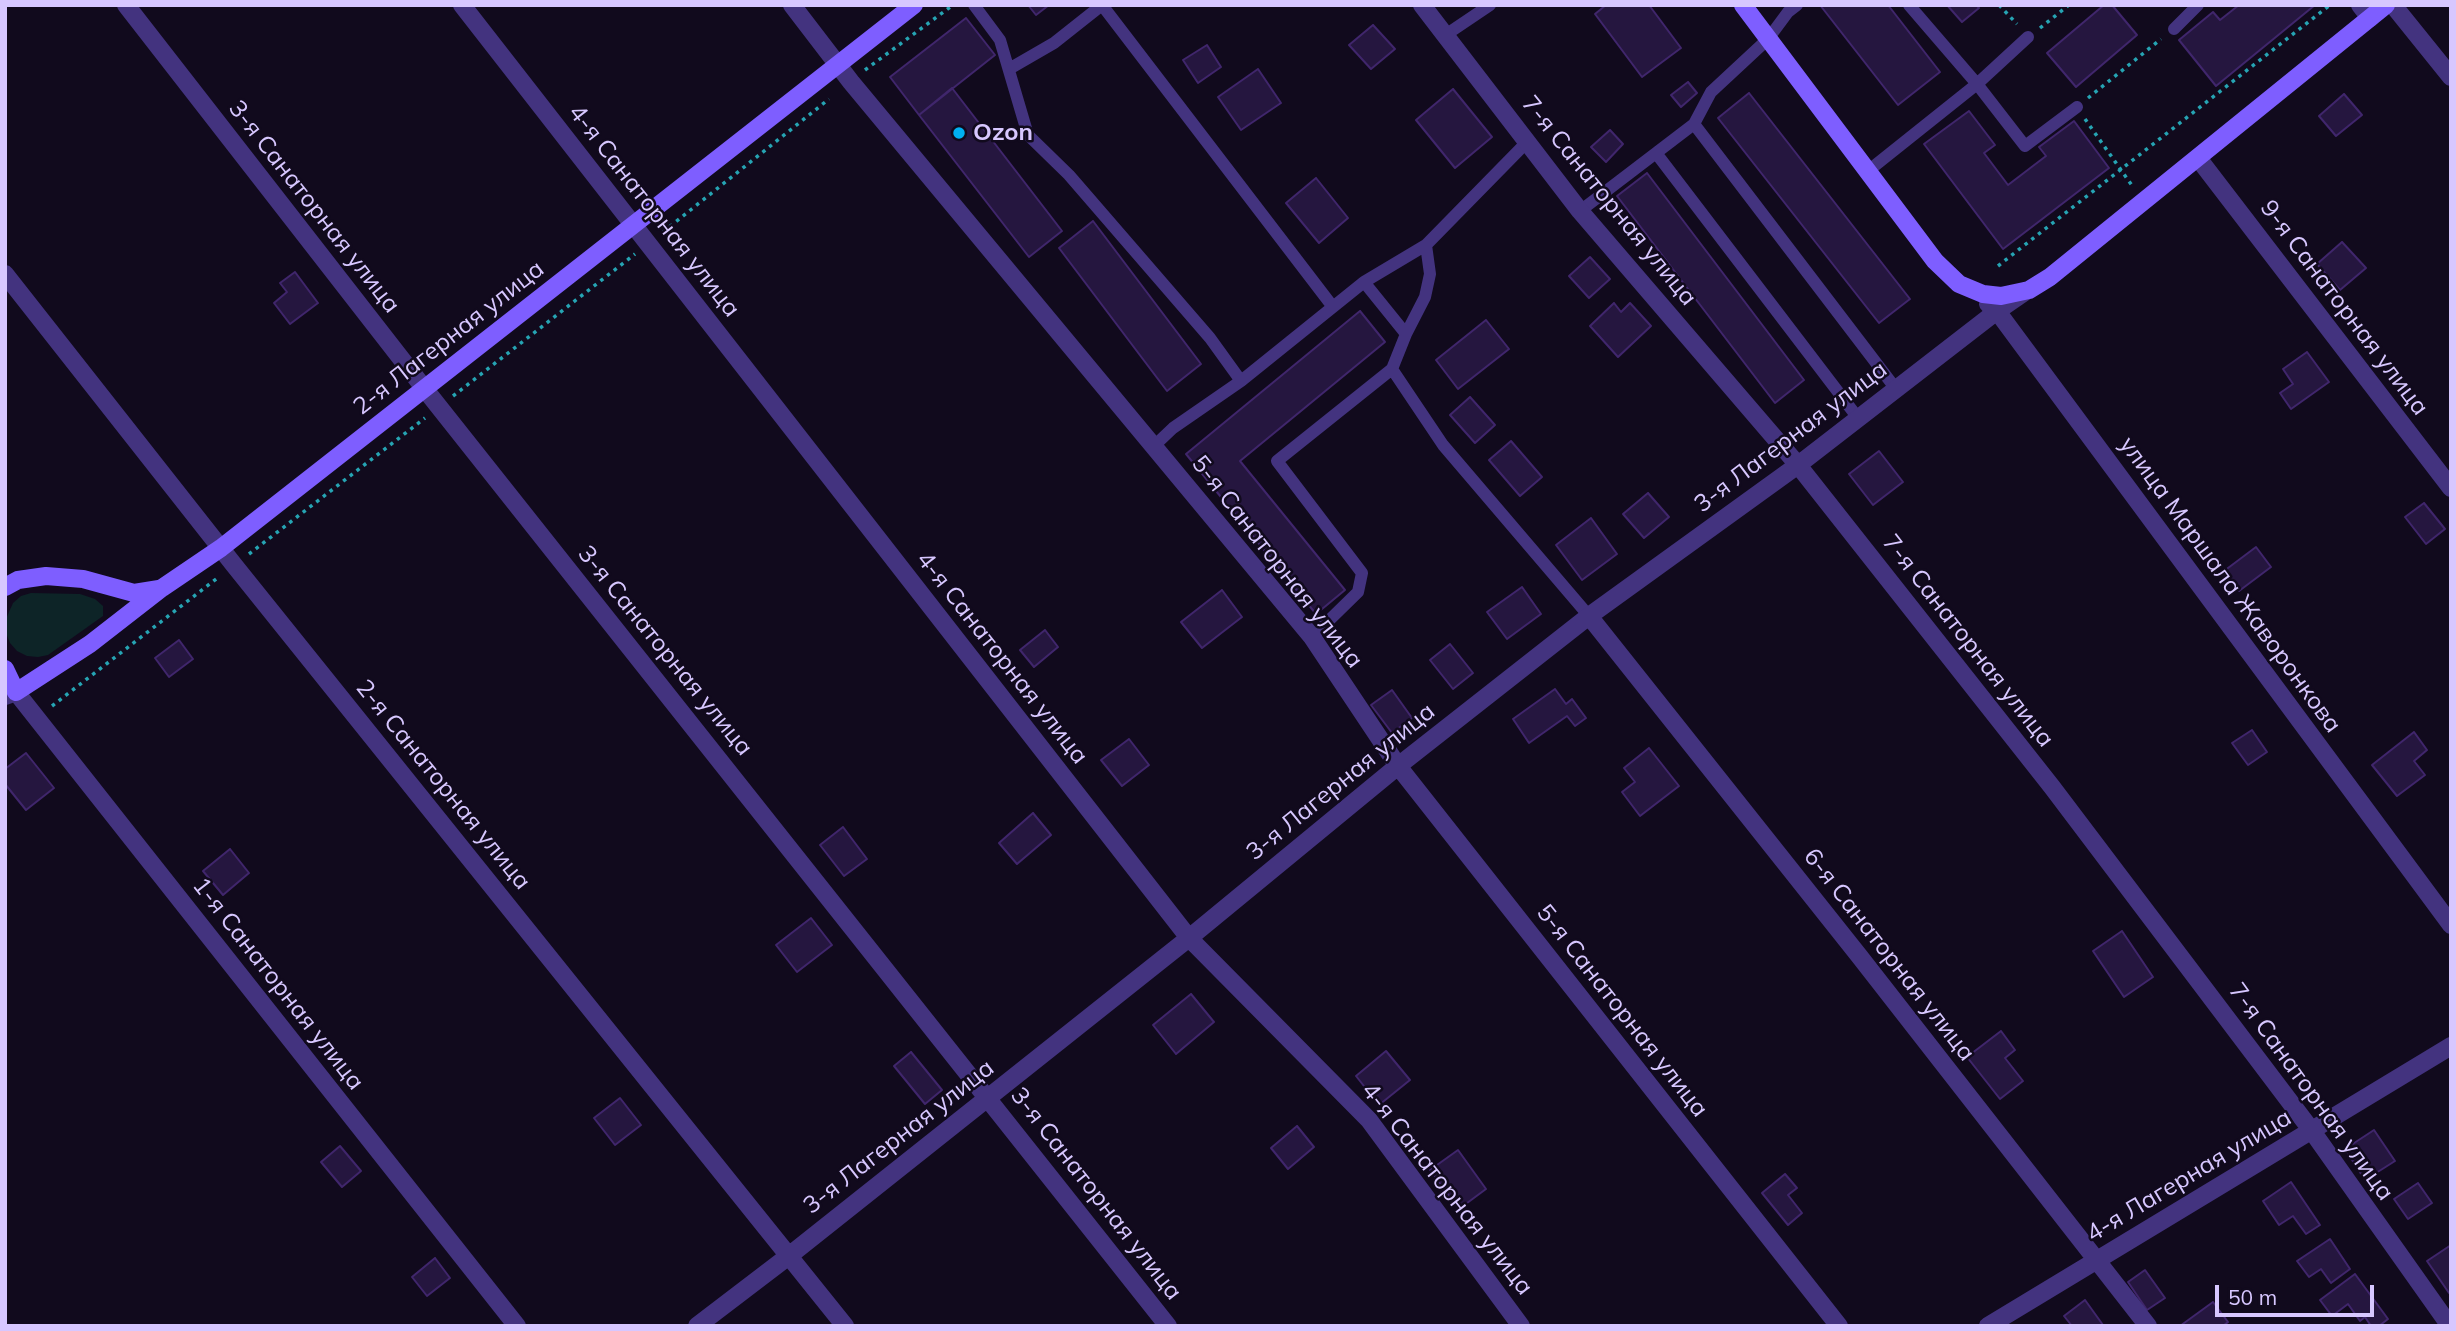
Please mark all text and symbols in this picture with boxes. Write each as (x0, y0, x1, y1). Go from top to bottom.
street label: 7-я Санаторная улица (1515, 90, 1703, 312)
street label: 3-я Санаторная улица (222, 95, 406, 319)
street label: 4-я Санаторная улица (562, 99, 746, 323)
place label: Ozon (973, 119, 1033, 147)
marker: Ozon (951, 125, 967, 141)
street label: 9-я Санаторная улица (2254, 195, 2434, 421)
street label: 2-я Лагерная улица (348, 255, 550, 421)
street label: 3-я Лагерная улица (1689, 355, 1893, 519)
street label: улица Маршала Жаворонкова (2113, 431, 2347, 739)
street label: 5-я Санаторная улица (1185, 450, 1369, 674)
street label: 7-я Санаторная улица (1876, 529, 2060, 753)
street label: 3-я Санаторная улица (571, 540, 759, 762)
street label: 4-я Санаторная улица (910, 546, 1094, 770)
street label: 2-я Санаторная улица (349, 674, 537, 896)
street label: 3-я Лагерная улица (1241, 697, 1441, 867)
street label: 6-я Санаторная улица (1797, 843, 1981, 1067)
street label: 1-я Санаторная улица (186, 872, 370, 1096)
street label: 5-я Санаторная улица (1530, 899, 1714, 1123)
street label: 7-я Санаторная улица (2222, 978, 2400, 1206)
street label: 3-я Лагерная улица (798, 1054, 1000, 1220)
street label: 4-я Санаторная улица (1355, 1077, 1539, 1301)
street label: 3-я Санаторная улица (1004, 1082, 1188, 1306)
street label: 4-я Лагерная улица (2081, 1103, 2297, 1249)
scale bar (2218, 1272, 2377, 1316)
text: 50 m (2228, 1284, 2277, 1310)

